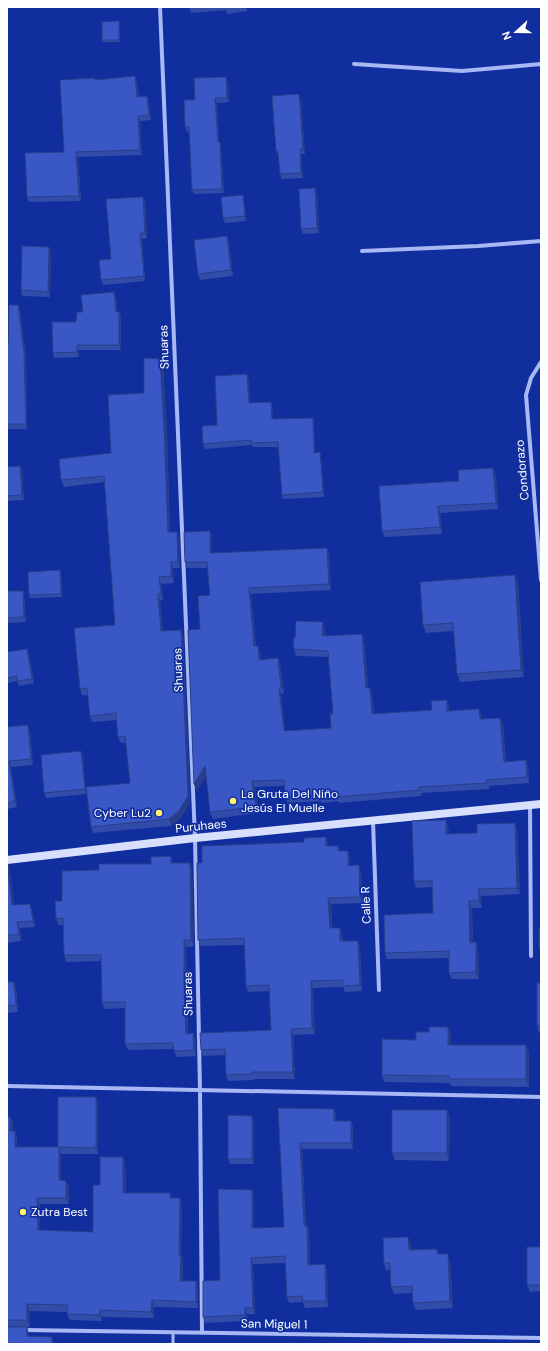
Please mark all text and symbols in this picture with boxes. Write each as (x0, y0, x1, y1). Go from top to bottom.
north arrow (496, 12, 536, 52)
text: N (499, 29, 515, 42)
street label: Shuaras (155, 325, 173, 369)
street label: Condorazo (511, 439, 533, 501)
street label: Shuaras (169, 648, 187, 692)
place label: La Gruta Del Niño Jesús El Muelle (241, 786, 338, 816)
marker: La Gruta Del Niño Jesús El Muelle (228, 796, 238, 806)
place label: Cyber Lu2 (94, 805, 151, 821)
marker: Cyber Lu2 (154, 808, 164, 818)
street label: Puruhaes (175, 815, 227, 837)
street label: Calle R (357, 886, 375, 924)
street label: Shuaras (180, 972, 196, 1016)
place label: Zutra Best (31, 1204, 88, 1220)
marker: Zutra Best (18, 1207, 28, 1217)
street label: San Miguel 1 (241, 1315, 307, 1333)

